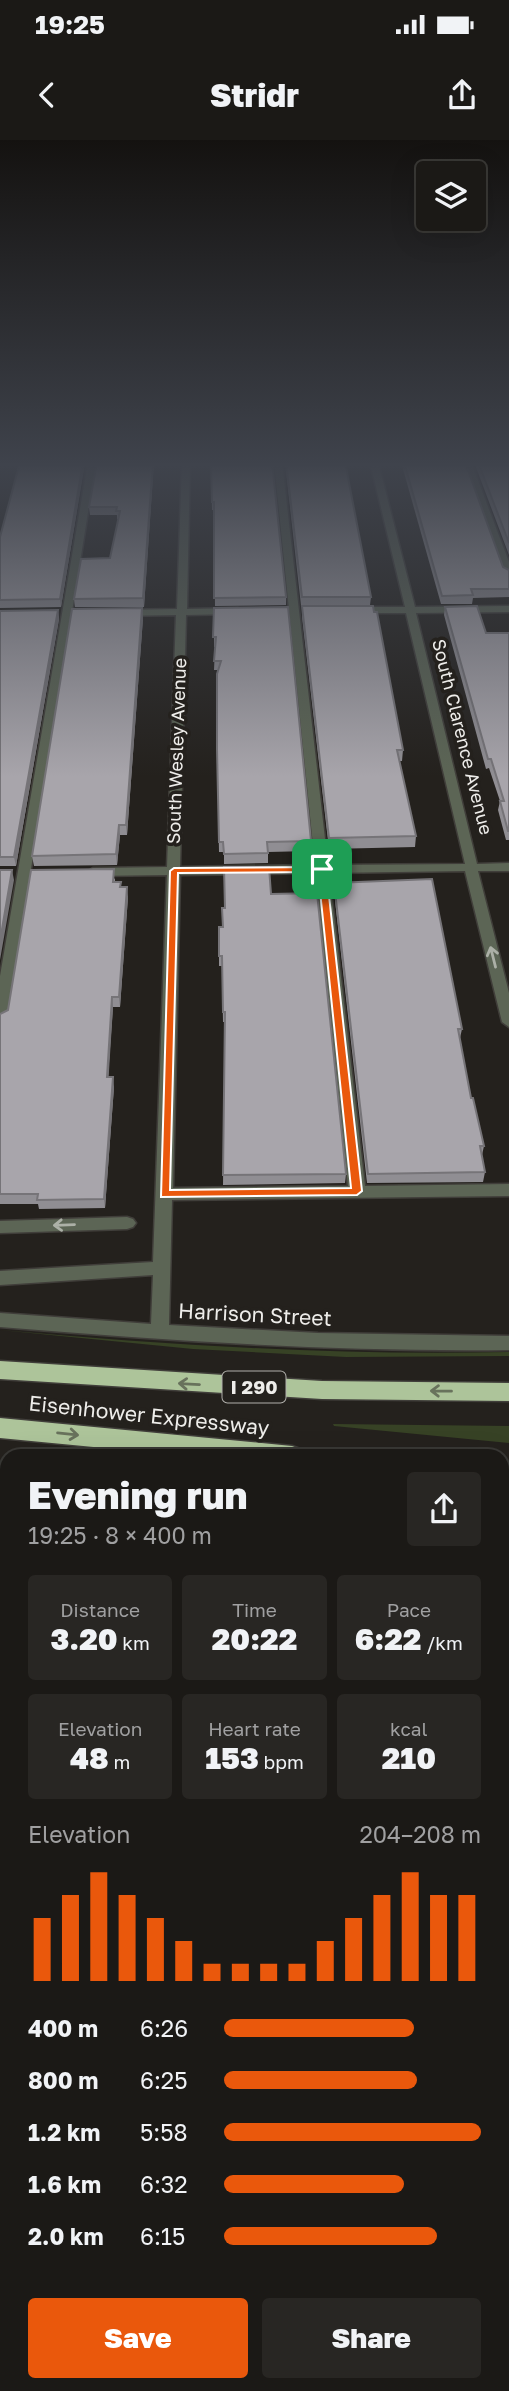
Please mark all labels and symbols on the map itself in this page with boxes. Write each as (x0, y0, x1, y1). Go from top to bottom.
street label: South Clarence Avenue (428, 637, 498, 837)
street label: South Wesley Avenue (162, 657, 190, 844)
pin (292, 839, 352, 899)
one-way arrow (486, 946, 499, 969)
one-way arrow (52, 1219, 75, 1232)
street label: Harrison Street (178, 1297, 333, 1331)
road number: I 290 (222, 1372, 286, 1402)
one-way arrow (178, 1377, 201, 1390)
one-way arrow (430, 1384, 453, 1398)
street label: Eisenhower Expressway (27, 1389, 271, 1441)
one-way arrow (56, 1428, 79, 1441)

